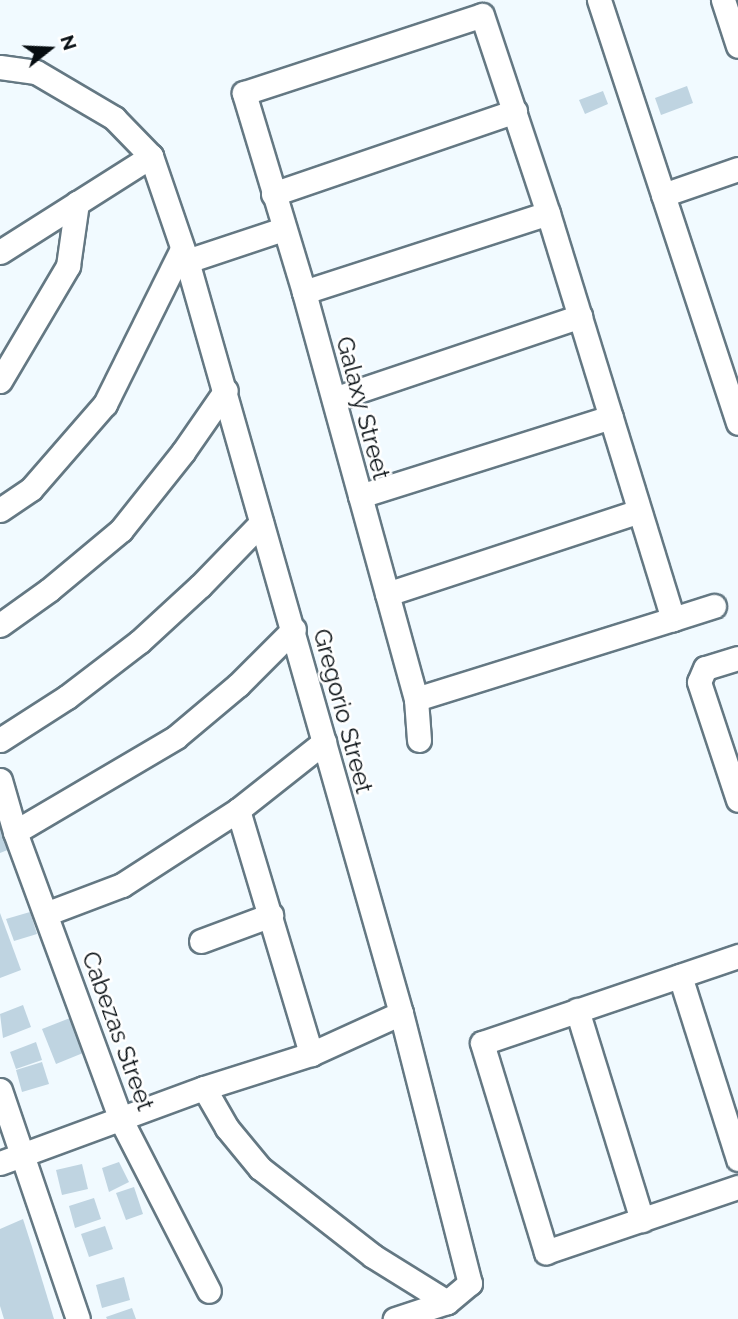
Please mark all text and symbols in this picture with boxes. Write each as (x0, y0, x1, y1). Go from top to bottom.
north arrow (14, 14, 84, 84)
text: N (56, 32, 82, 53)
street label: Galaxy Street (330, 333, 396, 483)
street label: Gregorio Street (307, 626, 379, 796)
street label: Cabezas Street (76, 947, 160, 1115)

